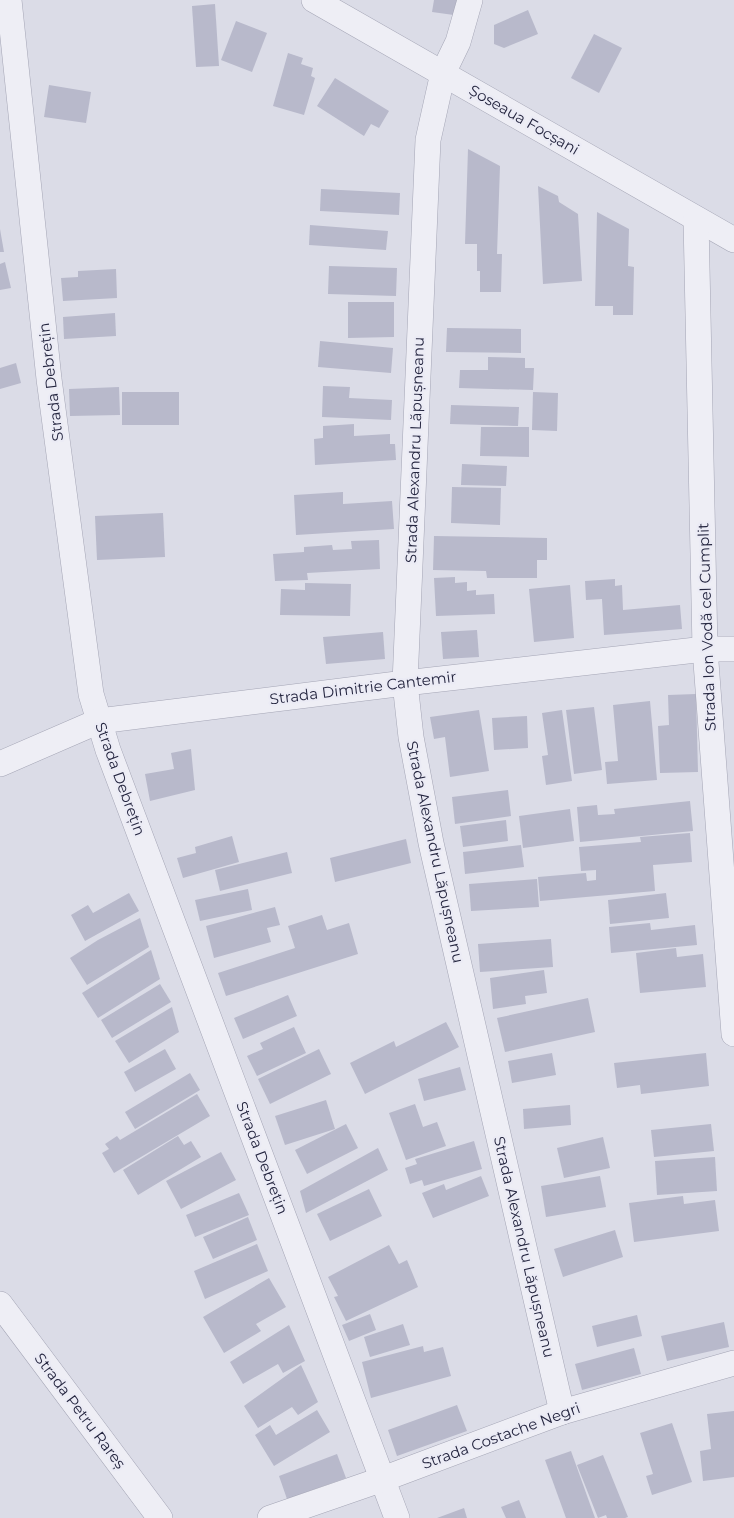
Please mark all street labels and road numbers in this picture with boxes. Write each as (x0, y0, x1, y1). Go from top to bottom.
street label: Șoseaua Focșani (465, 80, 583, 160)
street label: Strada Debrețin (34, 322, 68, 442)
street label: Strada Alexandru Lăpușneanu (401, 336, 429, 564)
street label: Strada Ion Vodă cel Cumplit (693, 523, 720, 732)
street label: Strada Dimitrie Cantemir (268, 667, 457, 708)
street label: Strada Debrețin (90, 720, 150, 838)
street label: Strada Alexandru Lăpușneanu (402, 739, 468, 965)
street label: Strada Debrețin (231, 1099, 293, 1217)
street label: Strada Alexandru Lăpușneanu (489, 1134, 559, 1360)
street label: Strada Petru Rareș (30, 1349, 130, 1473)
street label: Strada Costache Negri (419, 1398, 583, 1473)

